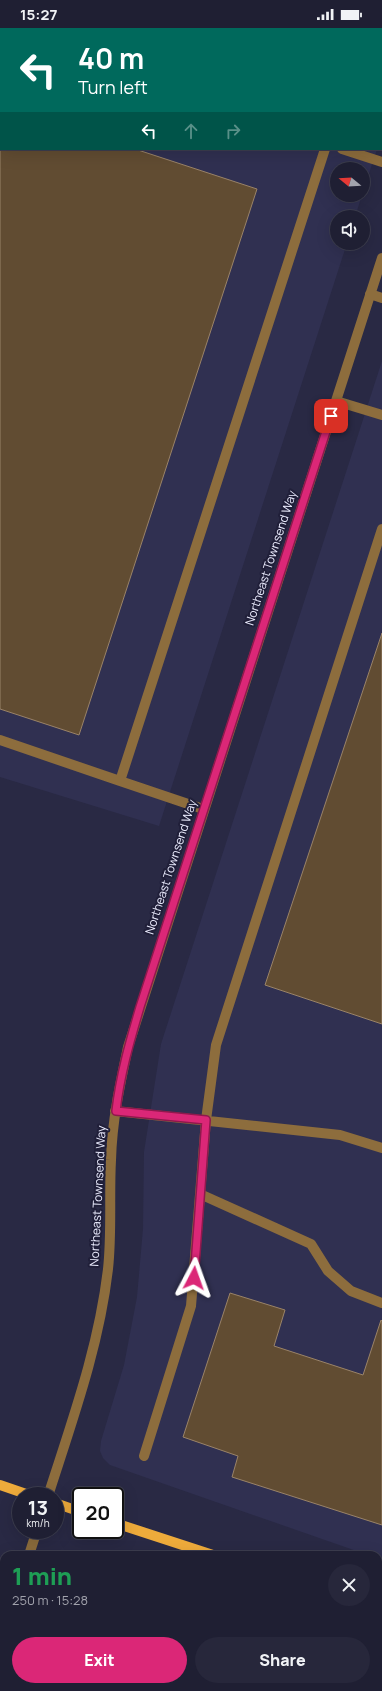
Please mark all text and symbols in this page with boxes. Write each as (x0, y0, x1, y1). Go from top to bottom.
text: 15:27 (20, 4, 57, 25)
text: 40 m (78, 39, 144, 77)
icon: left (12, 44, 64, 96)
text: Turn left (78, 75, 148, 99)
icon: left (138, 120, 160, 142)
icon: ahead (180, 120, 202, 142)
icon: right (222, 120, 244, 142)
north arrow (330, 162, 370, 202)
map controls (330, 162, 370, 250)
button: sound (330, 210, 370, 250)
pin (314, 399, 348, 433)
icon: arrive (320, 405, 342, 427)
street label: Northeast Townsend Way (241, 487, 301, 628)
street label: Northeast Townsend Way (141, 796, 201, 937)
street label: Northeast Townsend Way (85, 1124, 110, 1267)
position arrow (173, 1257, 215, 1299)
speed limit sign: 20 (72, 1487, 124, 1539)
text: 13 (28, 1494, 48, 1521)
text: km/h (26, 1516, 50, 1530)
text: 1 min (12, 1559, 72, 1592)
button: close (328, 1564, 370, 1606)
text: 250 m · 15:28 (12, 1591, 88, 1609)
button: Exit (12, 1637, 187, 1683)
button: Share (195, 1637, 370, 1683)

